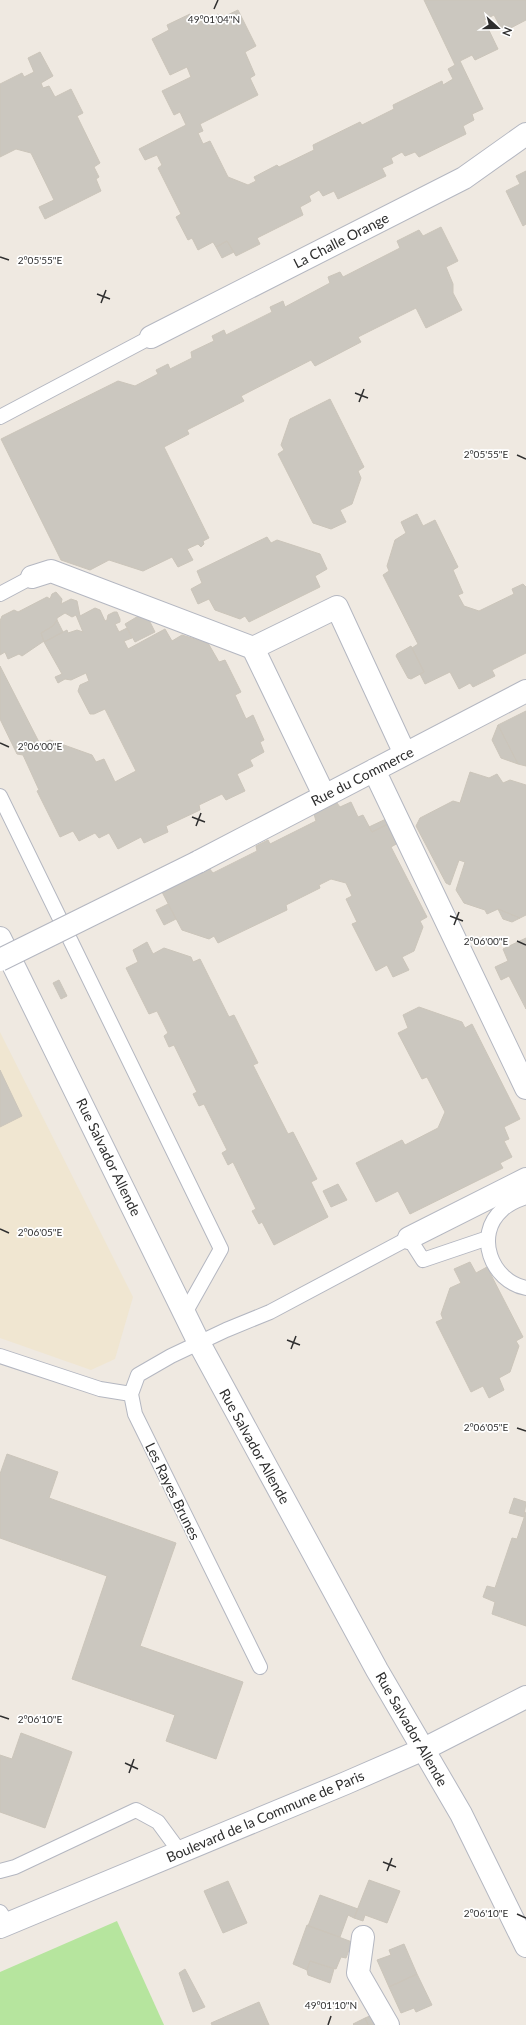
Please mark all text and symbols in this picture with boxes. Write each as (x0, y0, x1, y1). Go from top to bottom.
north arrow (478, 8, 518, 48)
text: 49°01'04"N (188, 13, 240, 25)
text: N (500, 25, 515, 38)
street label: La Challe Orange (290, 209, 392, 271)
text: 2°05'55"E (18, 254, 63, 266)
text: 2°05'55"E (464, 448, 509, 460)
text: 2°06'00"E (18, 740, 63, 752)
street label: Rue du Commerce (308, 743, 416, 809)
text: 2°06'00"E (464, 935, 509, 947)
street label: Rue Salvador Allende (73, 1095, 145, 1219)
text: 2°06'05"E (18, 1226, 63, 1238)
street label: Rue Salvador Allende (216, 1385, 294, 1507)
text: 2°06'05"E (464, 1421, 509, 1433)
street label: Les Rayes Brunes (142, 1440, 204, 1542)
street label: Rue Salvador Allende (372, 1669, 452, 1789)
text: 2°06'10"E (18, 1713, 63, 1725)
street label: Boulevard de la Commune de Paris (163, 1766, 367, 1866)
text: 2°06'10"E (464, 1907, 509, 1919)
text: 49°01'10"N (305, 1999, 357, 2011)

